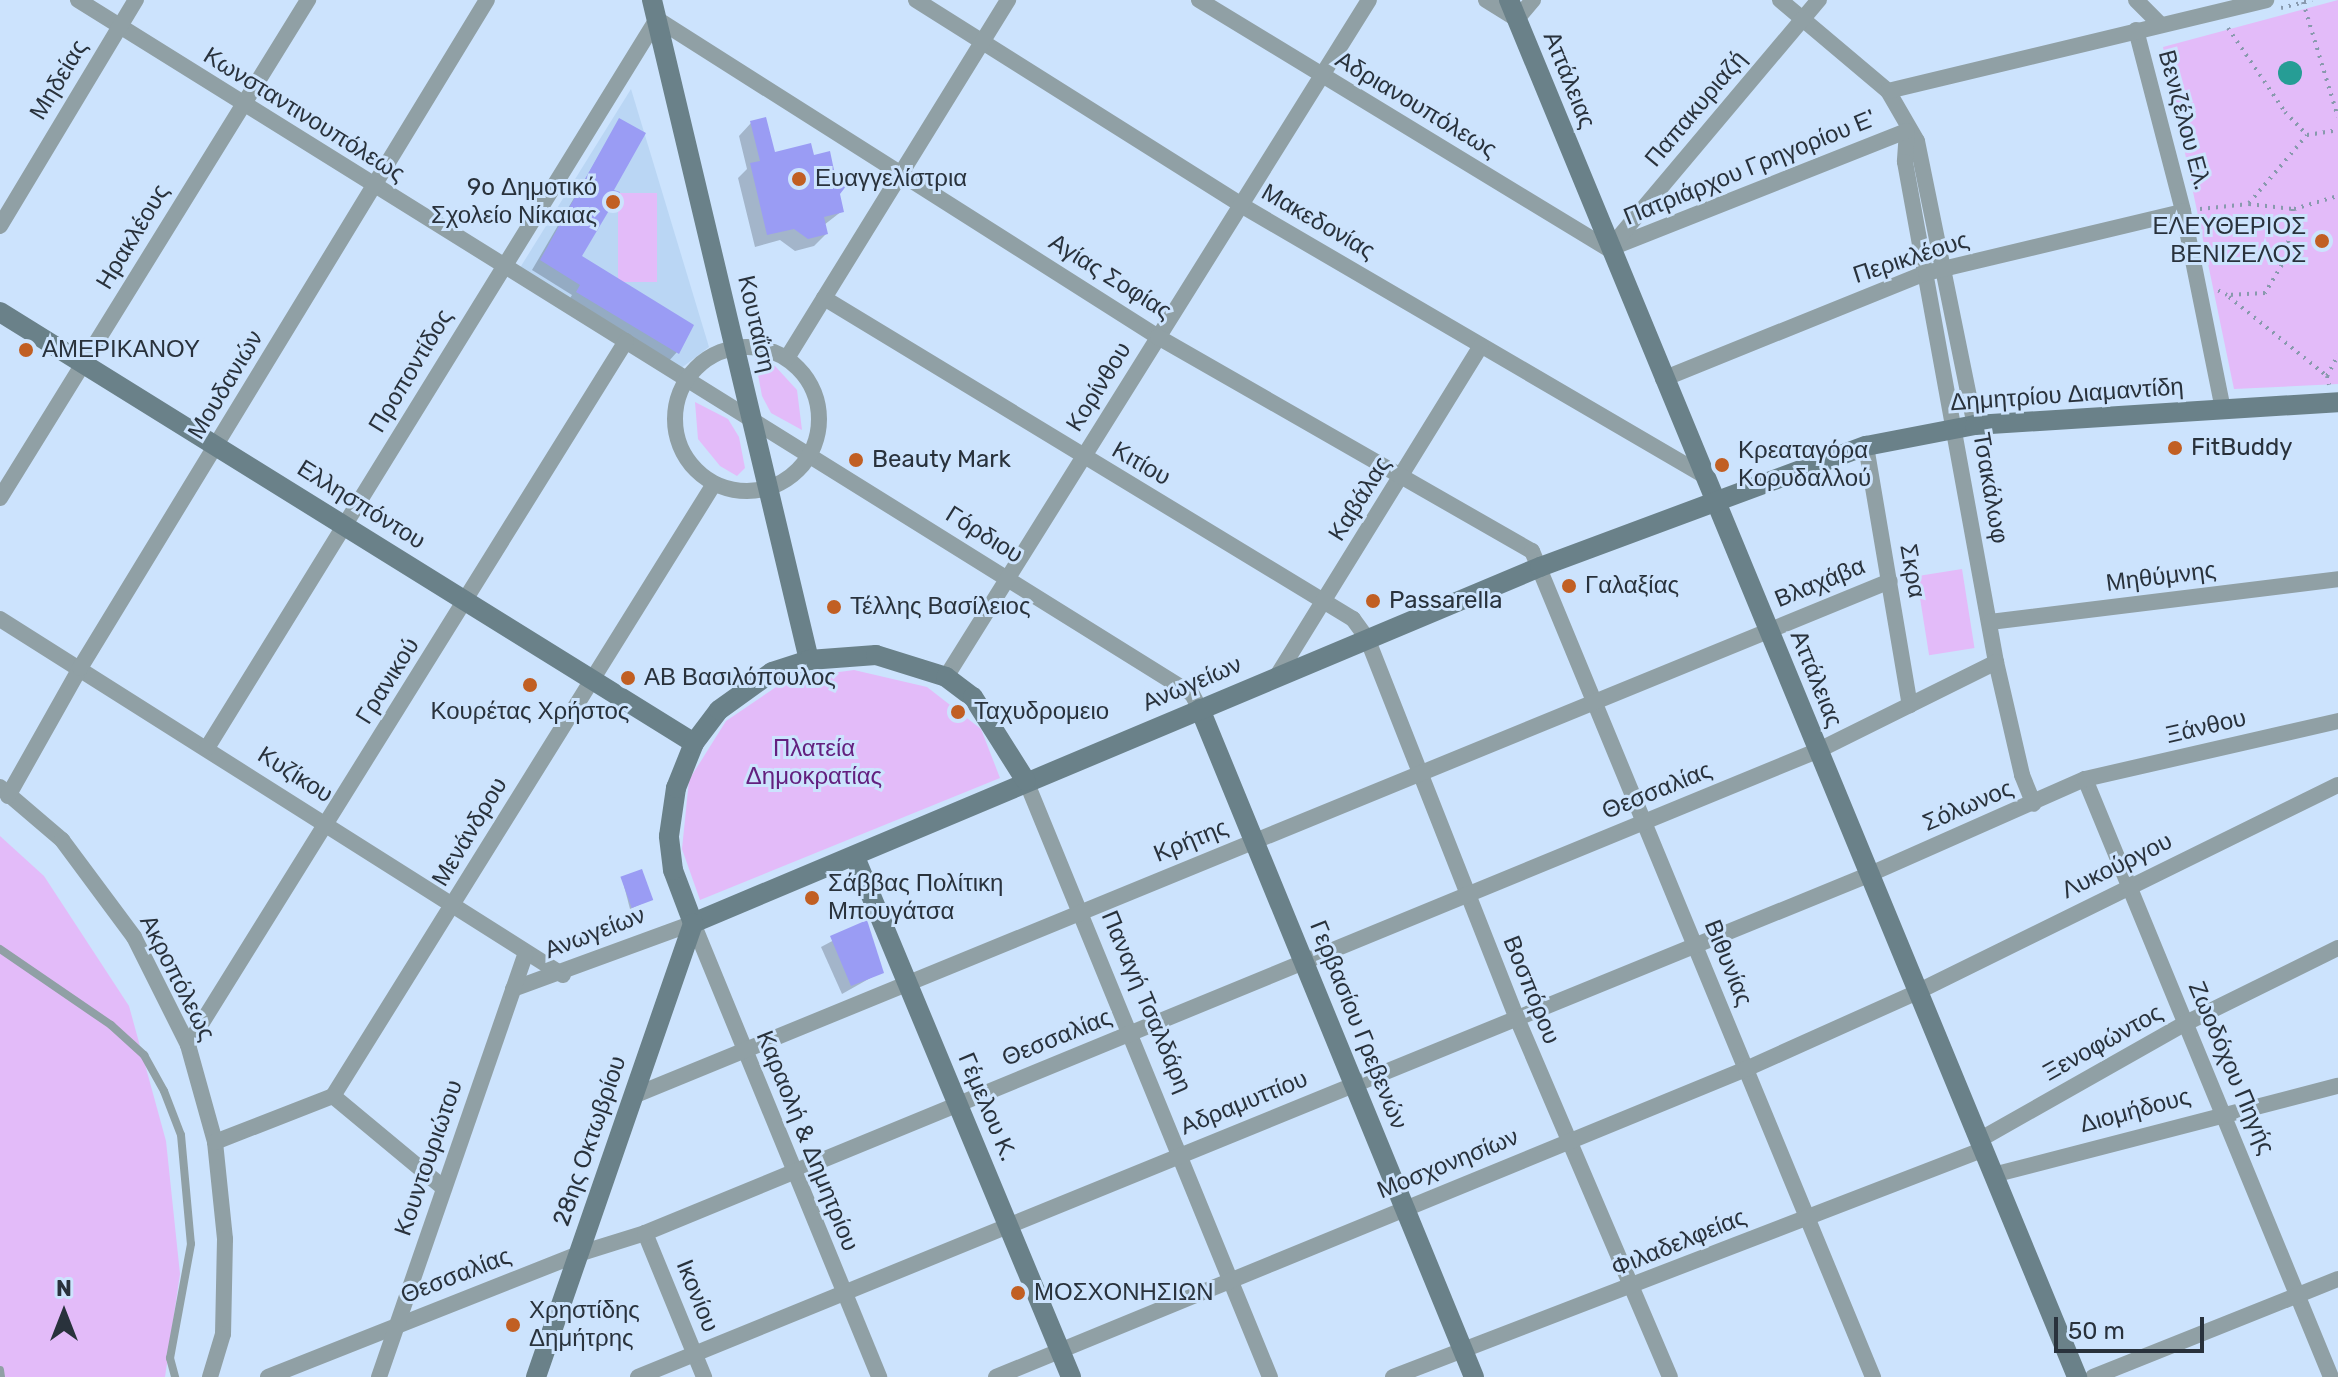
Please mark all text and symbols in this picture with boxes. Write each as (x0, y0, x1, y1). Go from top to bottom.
street label: Αττάλειας (1537, 27, 1601, 133)
street label: Μηδείας (24, 35, 94, 125)
street label: Κωνσταντινουπόλεως (198, 41, 410, 189)
street label: Αδριανουπόλεως (1330, 45, 1502, 165)
street label: Παπακυριαζή (1639, 45, 1753, 173)
street label: Βενιζέλου Ελ. (2152, 47, 2216, 193)
street label: Πατριάρχου Γρηγορίου Ε' (1620, 104, 1880, 232)
place label: Ευαγγελίστρια (815, 165, 967, 193)
marker: Ευαγγελίστρια (790, 170, 808, 188)
place label: 9o Δημοτικό Σχολείο Νίκαιας (431, 174, 597, 230)
street label: Μακεδονίας (1256, 178, 1380, 266)
street label: Ηρακλέους (90, 179, 176, 295)
marker: 9o Δημοτικό Σχολείο Νίκαιας (604, 193, 622, 211)
place label: ΕΛΕΥΘΕΡΙΟΣ ΒΕΝΙΖΕΛΟΣ (2152, 213, 2306, 269)
street label: Περικλέους (1850, 226, 1972, 290)
street label: Αγίας Σοφίας (1044, 228, 1176, 326)
marker: ΕΛΕΥΘΕΡΙΟΣ ΒΕΝΙΖΕΛΟΣ (2313, 232, 2331, 250)
street label: Κουταΐση (731, 273, 781, 375)
street label: Προποντίδος (363, 304, 459, 438)
street label: Μουδανιών (182, 325, 270, 445)
place label: ΑΜΕΡΙΚΑΝΟΥ (42, 336, 200, 364)
street label: Κορίνθου (1060, 337, 1138, 437)
marker: ΑΜΕΡΙΚΑΝΟΥ (17, 341, 35, 359)
street label: Δημητρίου Διαμαντίδη (1949, 372, 2185, 418)
street label: Τσακάλωφ (1966, 430, 2014, 546)
place label: FitBuddy (2191, 434, 2292, 462)
street label: Κιτίου (1107, 436, 1175, 492)
place label: Κρεαταγόρα Κορυδαλλού (1738, 437, 1871, 493)
marker: FitBuddy (2166, 439, 2184, 457)
place label: Beauty Mark (872, 446, 1011, 474)
marker: Beauty Mark (847, 451, 865, 469)
street label: Καβάλας (1323, 451, 1397, 547)
street label: Ελλησπόντου (292, 454, 430, 556)
marker: Κρεαταγόρα Κορυδαλλού (1713, 456, 1731, 474)
street label: Γόρδιου (940, 500, 1028, 570)
street label: Σκρα (1893, 542, 1931, 600)
street label: Βλαχάβα (1771, 552, 1869, 614)
street label: Μηθύμνης (2104, 556, 2218, 598)
place label: Γαλαξίας (1585, 572, 1679, 600)
marker: Γαλαξίας (1560, 577, 1578, 595)
place label: Passarella (1389, 587, 1502, 615)
marker: Passarella (1364, 592, 1382, 610)
place label: Τέλλης Βασίλειος (850, 593, 1030, 621)
marker: Τέλλης Βασίλειος (825, 598, 843, 616)
street label: Αττάλειας (1784, 626, 1848, 732)
street label: Γρανικού (350, 633, 426, 729)
street label: Ανωγείων (1138, 650, 1246, 718)
place label: ΑΒ Βασιλόπουλος (644, 664, 836, 692)
marker: ΑΒ Βασιλόπουλος (619, 669, 637, 687)
marker: Κουρέτας Χρήστος (521, 676, 539, 694)
place label: Κουρέτας Χρήστος (431, 698, 629, 726)
place label: Ταχυδρομειο (974, 698, 1109, 726)
marker: Ταχυδρομειο (949, 703, 967, 721)
street label: Ξάνθου (2163, 704, 2249, 750)
park label: Πλατεία Δημοκρατίας (746, 735, 882, 791)
street label: Κυζίκου (252, 741, 338, 809)
street label: Θεσσαλίας (1598, 756, 1716, 826)
street label: Μενάνδρου (426, 772, 514, 892)
street label: Σόλωνος (1919, 774, 2017, 838)
street label: Κρήτης (1150, 813, 1232, 869)
street label: Λυκούργου (2057, 827, 2177, 905)
place label: Σάββας Πολίτικη Μπουγάτσα (828, 870, 1003, 926)
marker: Σάββας Πολίτικη Μπουγάτσα (803, 889, 821, 907)
street label: Ανωγείων (541, 901, 649, 965)
street label: Παναγή Τσαλδάρη (1095, 907, 1197, 1097)
street label: Ακροπόλεως (133, 910, 221, 1046)
street label: Γερβασίου Γρεβενών (1303, 916, 1413, 1134)
street label: Βιθυνίας (1698, 916, 1758, 1010)
street label: Βοσπόρου (1496, 932, 1566, 1048)
street label: Ζωοδόχου Πηγής (2182, 977, 2280, 1159)
street label: Ξενοφώντος (2038, 998, 2168, 1088)
street label: Θεσσαλίας (998, 1003, 1116, 1073)
street label: Καραολή & Δημητρίου (750, 1027, 864, 1255)
street label: Γέμελου Κ. (951, 1049, 1023, 1165)
street label: 28ης Οκτωβρίου (547, 1052, 633, 1230)
street label: Αδραμυττίου (1176, 1064, 1312, 1142)
street label: Κουντουριώτου (389, 1076, 469, 1240)
street label: Διομήδους (2077, 1082, 2193, 1140)
street label: Μοσχονησίων (1373, 1123, 1523, 1205)
street label: Φιλαδελφείας (1607, 1203, 1751, 1283)
street label: Θεσσαλίας (397, 1242, 515, 1310)
street label: Ικονίου (670, 1256, 724, 1336)
north arrow (24, 1273, 104, 1353)
text: N (56, 1275, 72, 1302)
place label: ΜΟΣΧΟΝΗΣΙΩΝ (1034, 1279, 1214, 1307)
marker: ΜΟΣΧΟΝΗΣΙΩΝ (1009, 1284, 1027, 1302)
place label: Χρηστίδης Δημήτρης (529, 1297, 640, 1353)
scale bar (2058, 1301, 2208, 1351)
marker: Χρηστίδης Δημήτρης (504, 1316, 522, 1334)
text: 50 m (2068, 1317, 2125, 1345)

